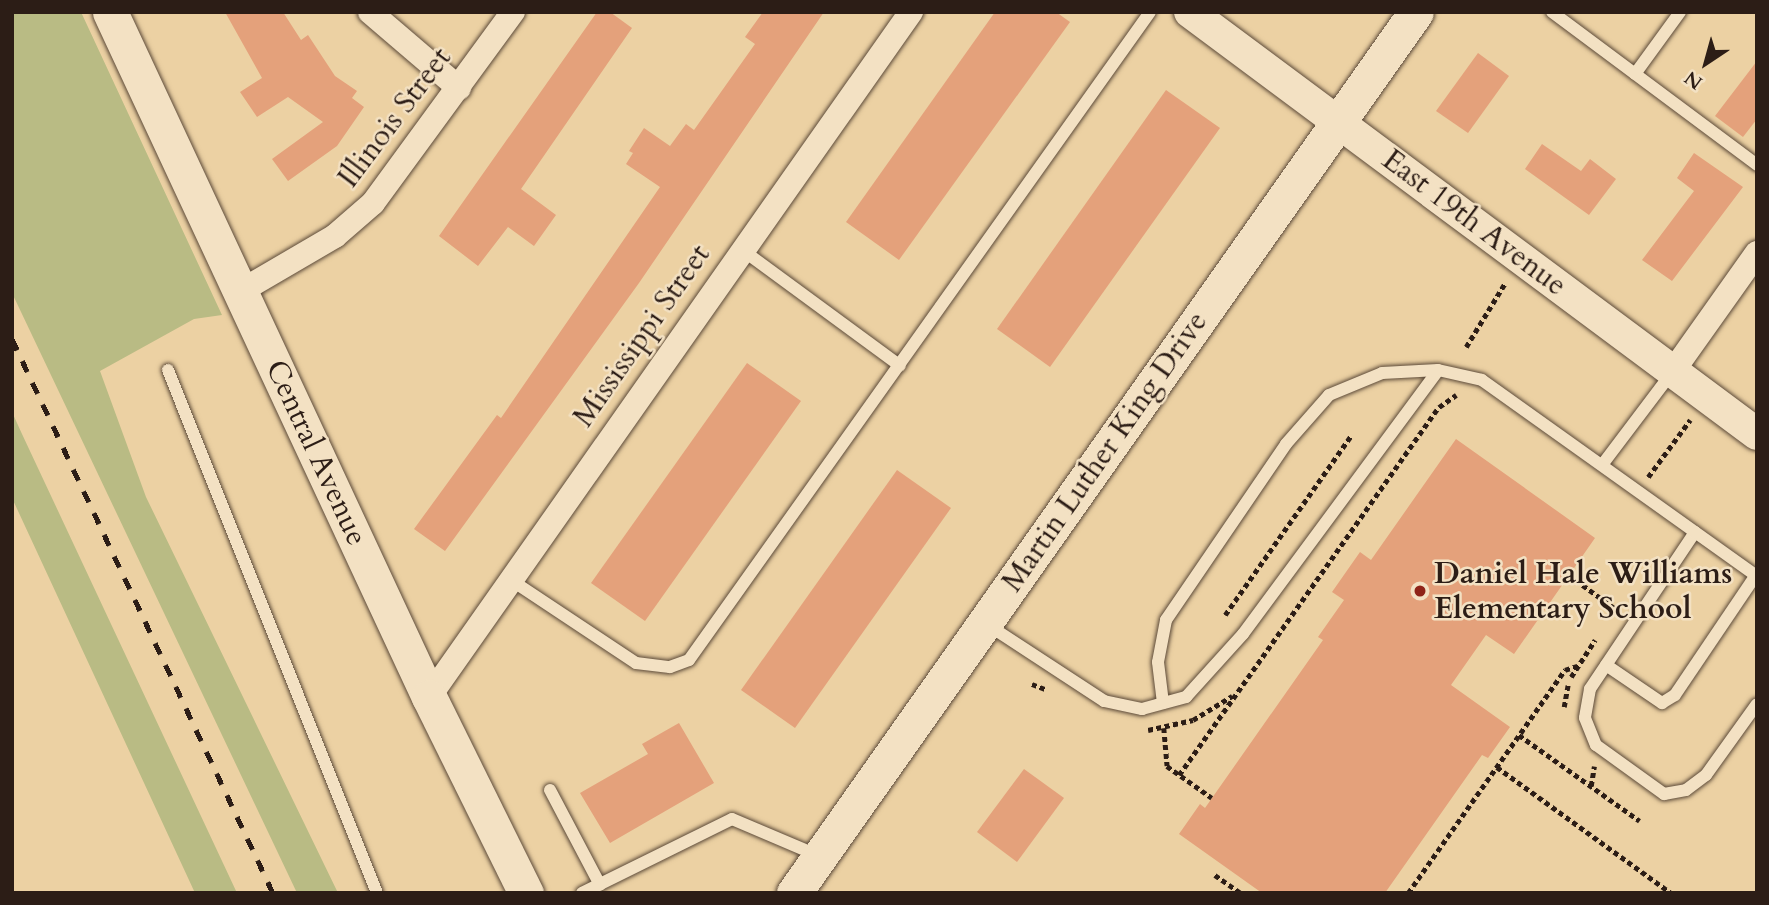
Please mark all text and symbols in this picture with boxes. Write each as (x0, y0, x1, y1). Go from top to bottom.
north arrow (1671, 28, 1741, 98)
street label: Illinois Street (331, 41, 459, 195)
text: N (1679, 65, 1708, 95)
street label: East 19th Avenue (1375, 142, 1573, 304)
street label: Mississippi Street (566, 238, 718, 434)
street label: Martin Luther King Drive (995, 305, 1215, 599)
street label: Central Avenue (257, 355, 375, 551)
place label: Daniel Hale Williams Elementary School (1434, 556, 1732, 626)
marker: Daniel Hale Williams Elementary School (1412, 583, 1428, 599)

